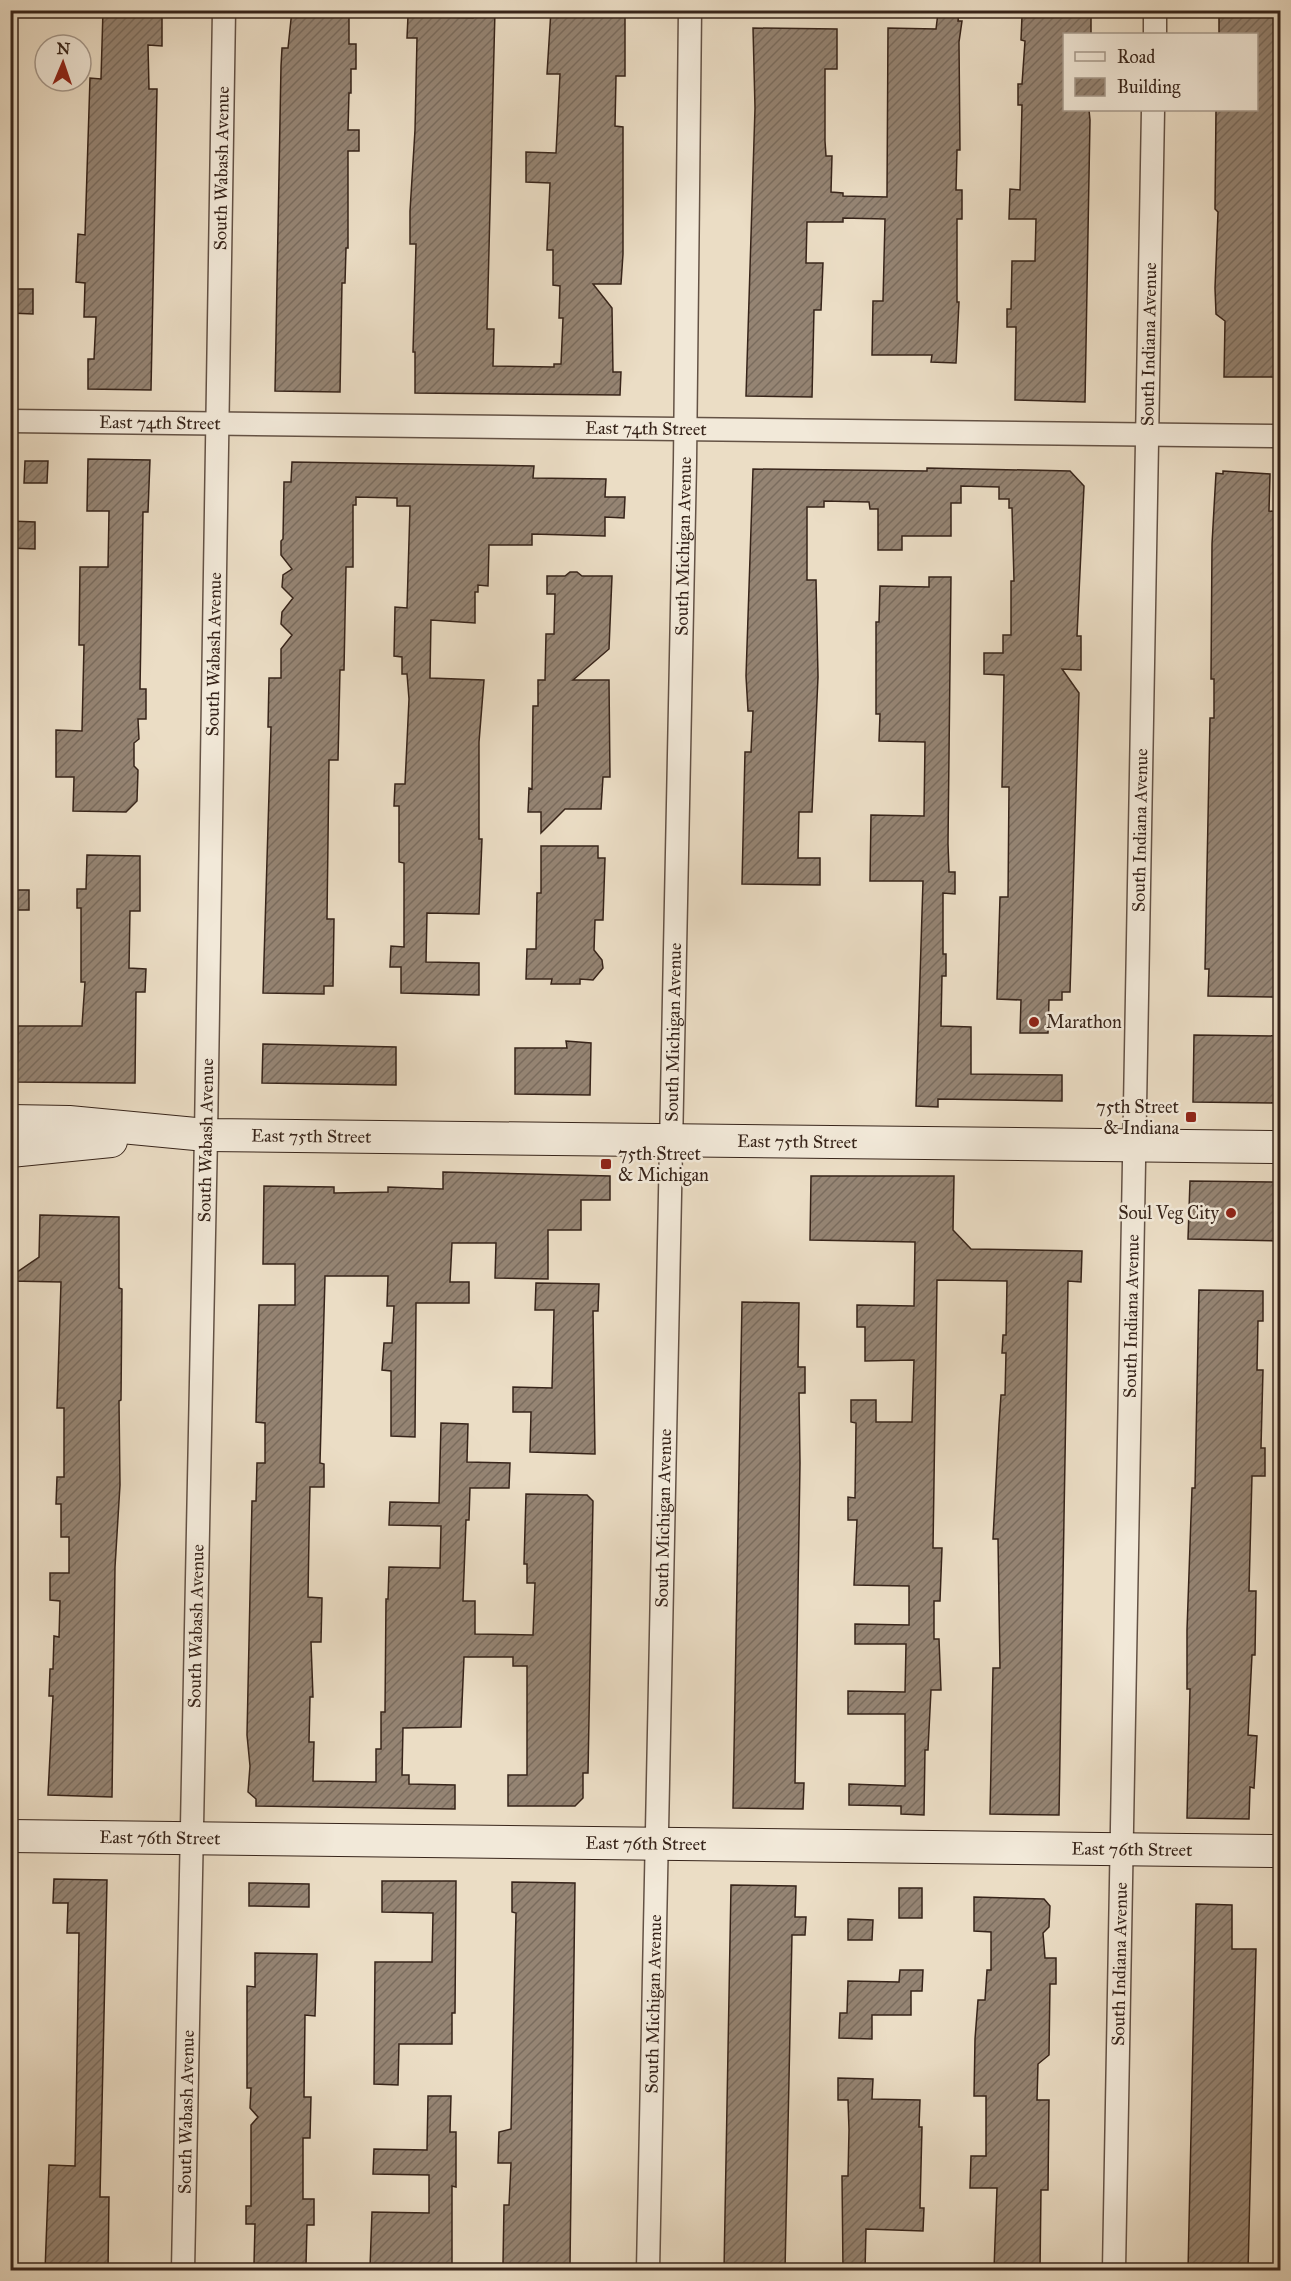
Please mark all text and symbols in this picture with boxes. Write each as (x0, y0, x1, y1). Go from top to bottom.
north arrow (33, 33, 93, 93)
legend (1063, 33, 1258, 111)
text: N (56, 39, 71, 58)
text: Road (1117, 46, 1155, 68)
text: Building (1117, 76, 1181, 99)
street label: South Wabash Avenue (209, 86, 234, 251)
street label: South Indiana Avenue (1136, 262, 1161, 426)
street label: East 74th Street (99, 411, 222, 434)
street label: East 74th Street (585, 417, 708, 440)
street label: South Michigan Avenue (670, 457, 696, 636)
street label: South Wabash Avenue (201, 572, 226, 737)
street label: South Indiana Avenue (1128, 748, 1152, 912)
street label: South Michigan Avenue (660, 942, 686, 1122)
place label: Marathon (1046, 1011, 1122, 1033)
marker: Marathon (1027, 1015, 1041, 1029)
street label: South Wabash Avenue (193, 1058, 218, 1223)
place label: 75th Street & Indiana (1096, 1096, 1180, 1139)
marker: 75th Street & Indiana (1184, 1110, 1198, 1124)
street label: East 75th Street (251, 1125, 372, 1148)
street label: East 75th Street (737, 1130, 858, 1153)
place label: 75th Street & Michigan (618, 1143, 709, 1187)
marker: 75th Street & Michigan (599, 1157, 613, 1171)
place label: Soul Veg City (1118, 1202, 1220, 1225)
marker: Soul Veg City (1224, 1206, 1238, 1220)
street label: South Indiana Avenue (1119, 1234, 1144, 1398)
street label: South Michigan Avenue (651, 1428, 676, 1608)
street label: South Wabash Avenue (183, 1544, 209, 1708)
street label: East 76th Street (99, 1826, 221, 1849)
street label: East 76th Street (585, 1832, 707, 1855)
street label: East 76th Street (1071, 1838, 1193, 1861)
street label: South Indiana Avenue (1107, 1882, 1132, 2046)
street label: South Michigan Avenue (641, 1914, 666, 2094)
street label: South Wabash Avenue (174, 2030, 199, 2194)

